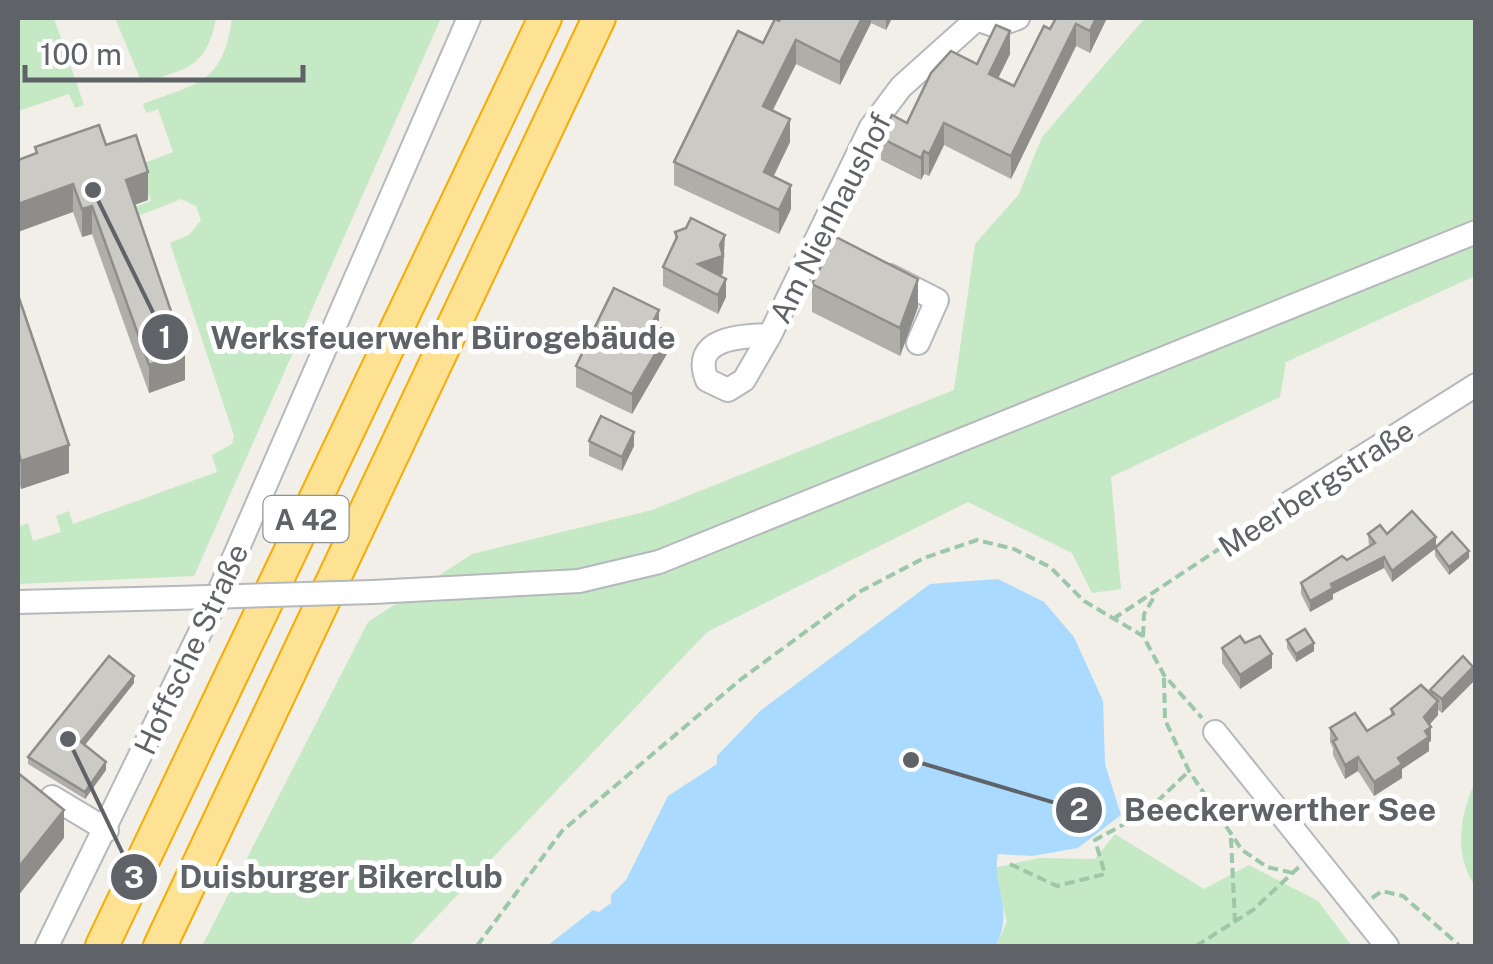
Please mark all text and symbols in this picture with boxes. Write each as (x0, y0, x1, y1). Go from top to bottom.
scale bar (25, 20, 302, 82)
text: 100 m (40, 36, 122, 72)
street label: Am Nienhaushof (762, 107, 898, 329)
callout: Werksfeuerwehr Bürogebäude (140, 306, 695, 368)
text: 1 (159, 319, 171, 355)
text: Werksfeuerwehr Bürogebäude (210, 319, 676, 356)
street label: Meerbergstraße (1212, 412, 1420, 564)
road number: A 42 (264, 496, 348, 542)
street label: Hoffsche Straße (126, 538, 256, 760)
callout: Beeckerwerther See (1054, 779, 1456, 841)
text: 2 (1069, 791, 1089, 827)
text: Beeckerwerther See (1124, 791, 1436, 828)
callout: Duisburger Bikerclub (109, 846, 523, 908)
text: Duisburger Bikerclub (179, 858, 503, 895)
text: 3 (124, 859, 144, 895)

